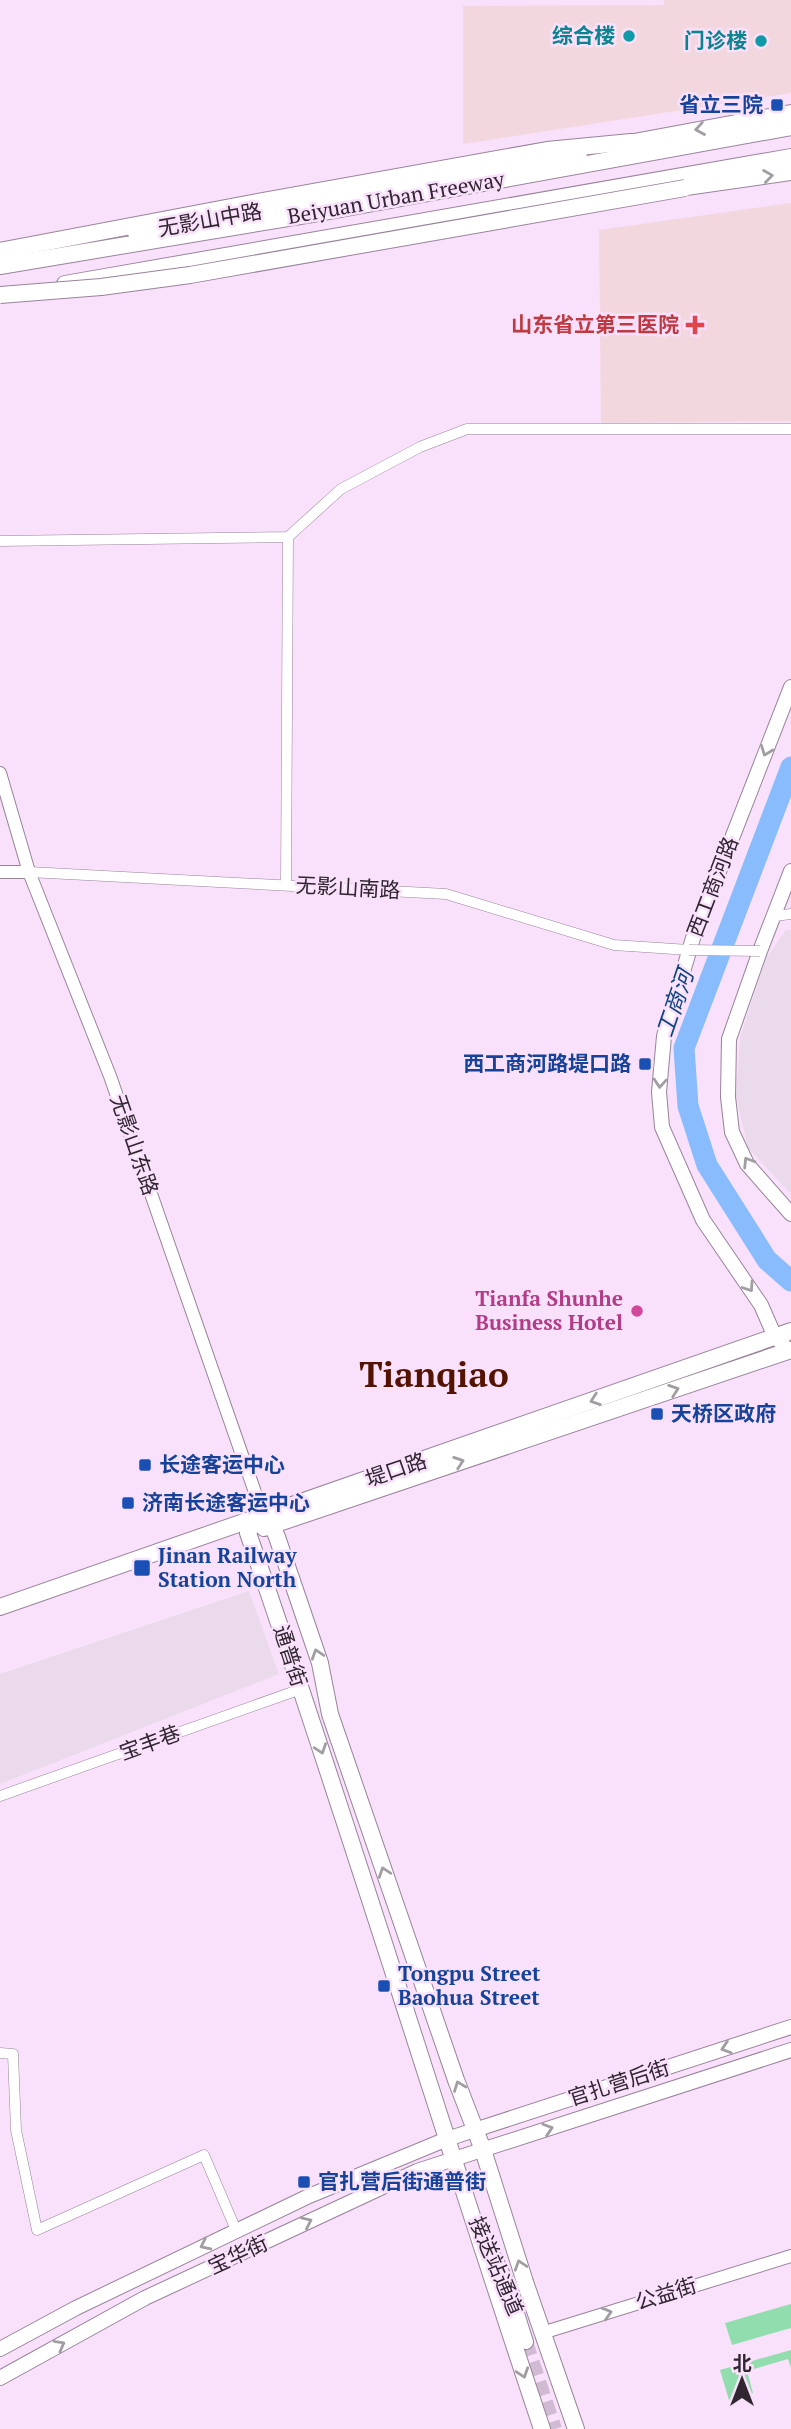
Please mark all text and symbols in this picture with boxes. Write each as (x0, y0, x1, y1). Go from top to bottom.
place label: 综合楼 (552, 21, 615, 49)
place label: 门诊楼 (684, 26, 747, 54)
marker: 综合楼 (621, 28, 637, 44)
marker: 门诊楼 (753, 33, 769, 49)
place label: 省立三院 (679, 90, 763, 118)
marker: 省立三院 (769, 97, 785, 113)
one-way arrow (694, 121, 706, 136)
street label: Beiyuan Urban Freeway (285, 164, 507, 230)
one-way arrow (762, 169, 774, 184)
street label: 无影山中路 (156, 196, 264, 242)
place label: 山东省立第三医院 (511, 310, 679, 338)
marker: 山东省立第三医院 (685, 315, 705, 335)
one-way arrow (760, 744, 774, 756)
street label: 西工商河路 (680, 833, 744, 941)
street label: 无影山南路 (295, 870, 401, 904)
water label: 工商河 (649, 961, 702, 1041)
place label: 西工商河路堤口路 (463, 1049, 631, 1077)
marker: 西工商河路堤口路 (637, 1056, 653, 1072)
one-way arrow (653, 1077, 668, 1088)
street label: 无影山东路 (105, 1090, 165, 1199)
one-way arrow (743, 1156, 756, 1169)
one-way arrow (741, 1279, 753, 1292)
place label: Tianfa Shunhe Business Hotel (475, 1284, 623, 1336)
marker: Tianfa Shunhe Business Hotel (629, 1303, 645, 1319)
district label: Tianqiao (359, 1351, 509, 1397)
one-way arrow (668, 1384, 680, 1398)
one-way arrow (589, 1392, 601, 1406)
place label: 天桥区政府 (671, 1399, 776, 1427)
marker: 天桥区政府 (649, 1406, 665, 1422)
street label: 堤口路 (361, 1446, 430, 1493)
place label: 长途客运中心 (159, 1450, 285, 1478)
one-way arrow (452, 1456, 464, 1470)
marker: 长途客运中心 (137, 1457, 153, 1473)
place label: 济南长途客运中心 (142, 1488, 310, 1516)
marker: 济南长途客运中心 (120, 1495, 136, 1511)
place label: Jinan Railway Station North (158, 1541, 297, 1593)
marker: Jinan Railway Station North (132, 1558, 152, 1578)
street label: 通普街 (268, 1621, 314, 1690)
one-way arrow (310, 1649, 325, 1661)
street label: 宝丰巷 (115, 1718, 184, 1766)
one-way arrow (313, 1743, 327, 1755)
one-way arrow (378, 1866, 392, 1878)
place label: Tongpu Street Baohua Street (398, 1959, 541, 2011)
marker: Tongpu Street Baohua Street (376, 1978, 392, 1994)
one-way arrow (720, 2040, 733, 2054)
street label: 官扎营后街 (564, 2053, 673, 2112)
one-way arrow (453, 2081, 467, 2093)
one-way arrow (541, 2123, 554, 2137)
place label: 官扎营后街通普街 (318, 2167, 486, 2195)
marker: 官扎营后街通普街 (296, 2174, 312, 2190)
street label: 接送站通道 (464, 2212, 530, 2319)
one-way arrow (300, 2216, 313, 2230)
street label: 宝华街 (203, 2228, 272, 2280)
one-way arrow (200, 2237, 212, 2251)
one-way arrow (513, 2259, 528, 2271)
street label: 公益街 (631, 2270, 700, 2316)
one-way arrow (601, 2306, 613, 2321)
one-way arrow (53, 2340, 65, 2353)
north arrow (707, 2345, 777, 2415)
text: 北 (732, 2350, 752, 2375)
one-way arrow (515, 2366, 529, 2379)

